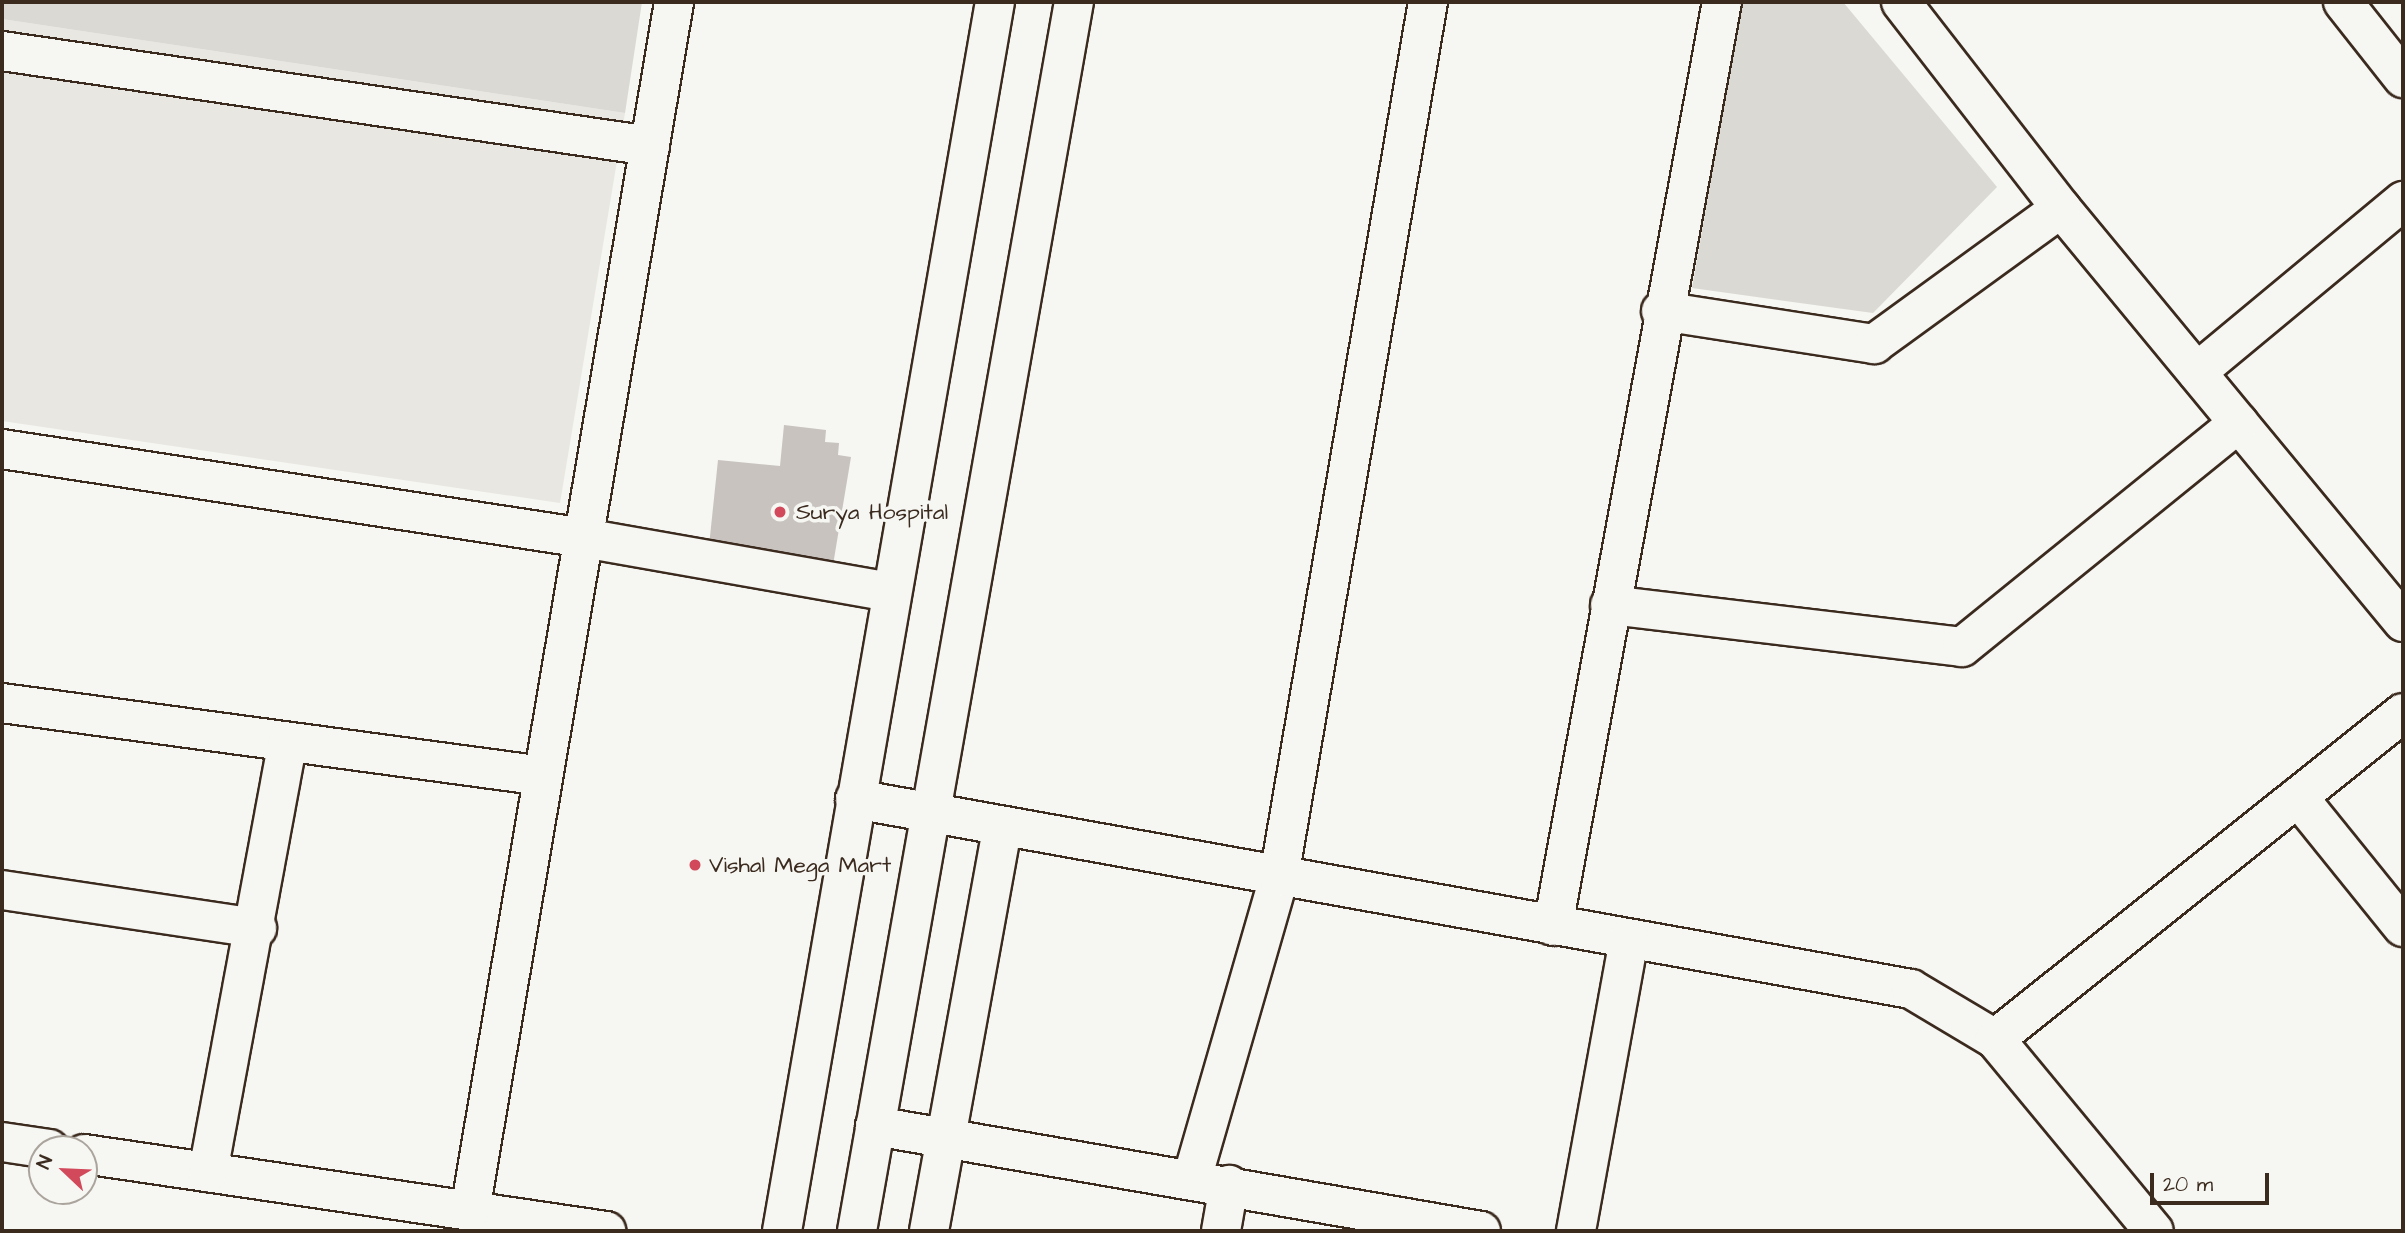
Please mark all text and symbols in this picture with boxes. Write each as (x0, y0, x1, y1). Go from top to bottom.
place label: Surya Hospital (796, 498, 948, 526)
marker: Surya Hospital (770, 502, 790, 522)
place label: Vishal Mega Mart (709, 851, 891, 879)
marker: Vishal Mega Mart (687, 857, 703, 873)
north arrow (28, 1135, 98, 1205)
text: N (30, 1152, 60, 1173)
scale bar (2153, 1160, 2272, 1204)
text: 20 m (2163, 1170, 2213, 1199)

